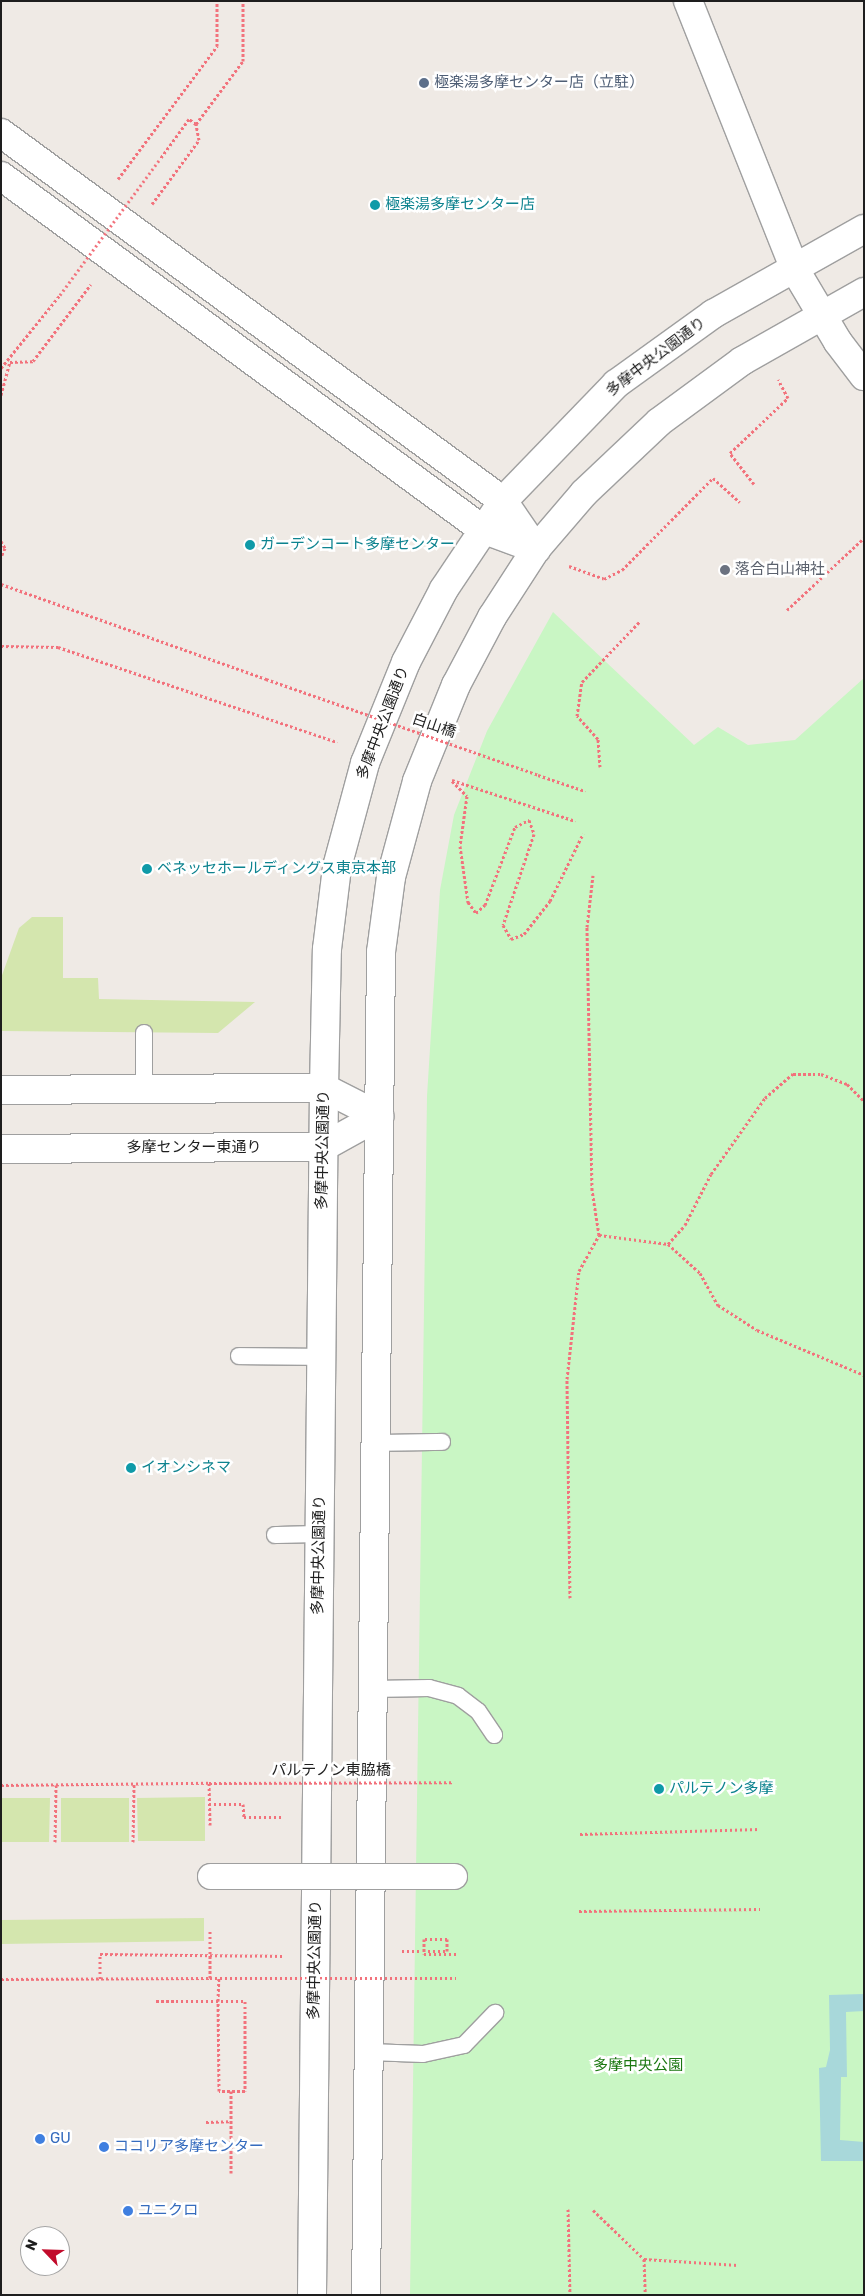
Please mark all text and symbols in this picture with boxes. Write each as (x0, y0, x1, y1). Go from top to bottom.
place label: 極楽湯多摩センター店（立駐） (434, 74, 644, 92)
marker: 極楽湯多摩センター店（立駐） (418, 77, 430, 89)
place label: 極楽湯多摩センター店 (385, 196, 535, 214)
marker: 極楽湯多摩センター店 (369, 199, 381, 211)
street label: 多摩中央公園通り (603, 314, 709, 400)
place label: ガーデンコート多摩センター (260, 536, 455, 554)
marker: ガーデンコート多摩センター (244, 539, 256, 551)
place label: 落合白山神社 (735, 561, 825, 579)
marker: 落合白山神社 (719, 564, 731, 576)
street label: 多摩中央公園通り (353, 664, 413, 782)
street label: 白山橋 (410, 710, 458, 742)
place label: ベネッセホールディングス東京本部 (157, 860, 397, 878)
marker: ベネッセホールディングス東京本部 (141, 863, 153, 875)
street label: 多摩中央公園通り (313, 1090, 333, 1210)
street label: 多摩センター東通り (127, 1139, 261, 1157)
place label: イオンシネマ (141, 1459, 231, 1477)
marker: イオンシネマ (125, 1462, 137, 1474)
street label: 多摩中央公園通り (309, 1495, 329, 1615)
street label: パルテノン東脇橋 (271, 1762, 391, 1780)
place label: パルテノン多摩 (669, 1780, 774, 1798)
marker: パルテノン多摩 (653, 1783, 665, 1795)
street label: 多摩中央公園通り (305, 1900, 325, 2020)
park label: 多摩中央公園 (593, 2057, 683, 2075)
place label: GU (50, 2130, 71, 2148)
marker: GU (34, 2133, 46, 2145)
place label: ココリア多摩センター (114, 2138, 264, 2156)
marker: ココリア多摩センター (98, 2141, 110, 2153)
place label: ユニクロ (138, 2202, 198, 2220)
marker: ユニクロ (122, 2205, 134, 2217)
north arrow (20, 2226, 70, 2276)
text: N (22, 2237, 42, 2253)

